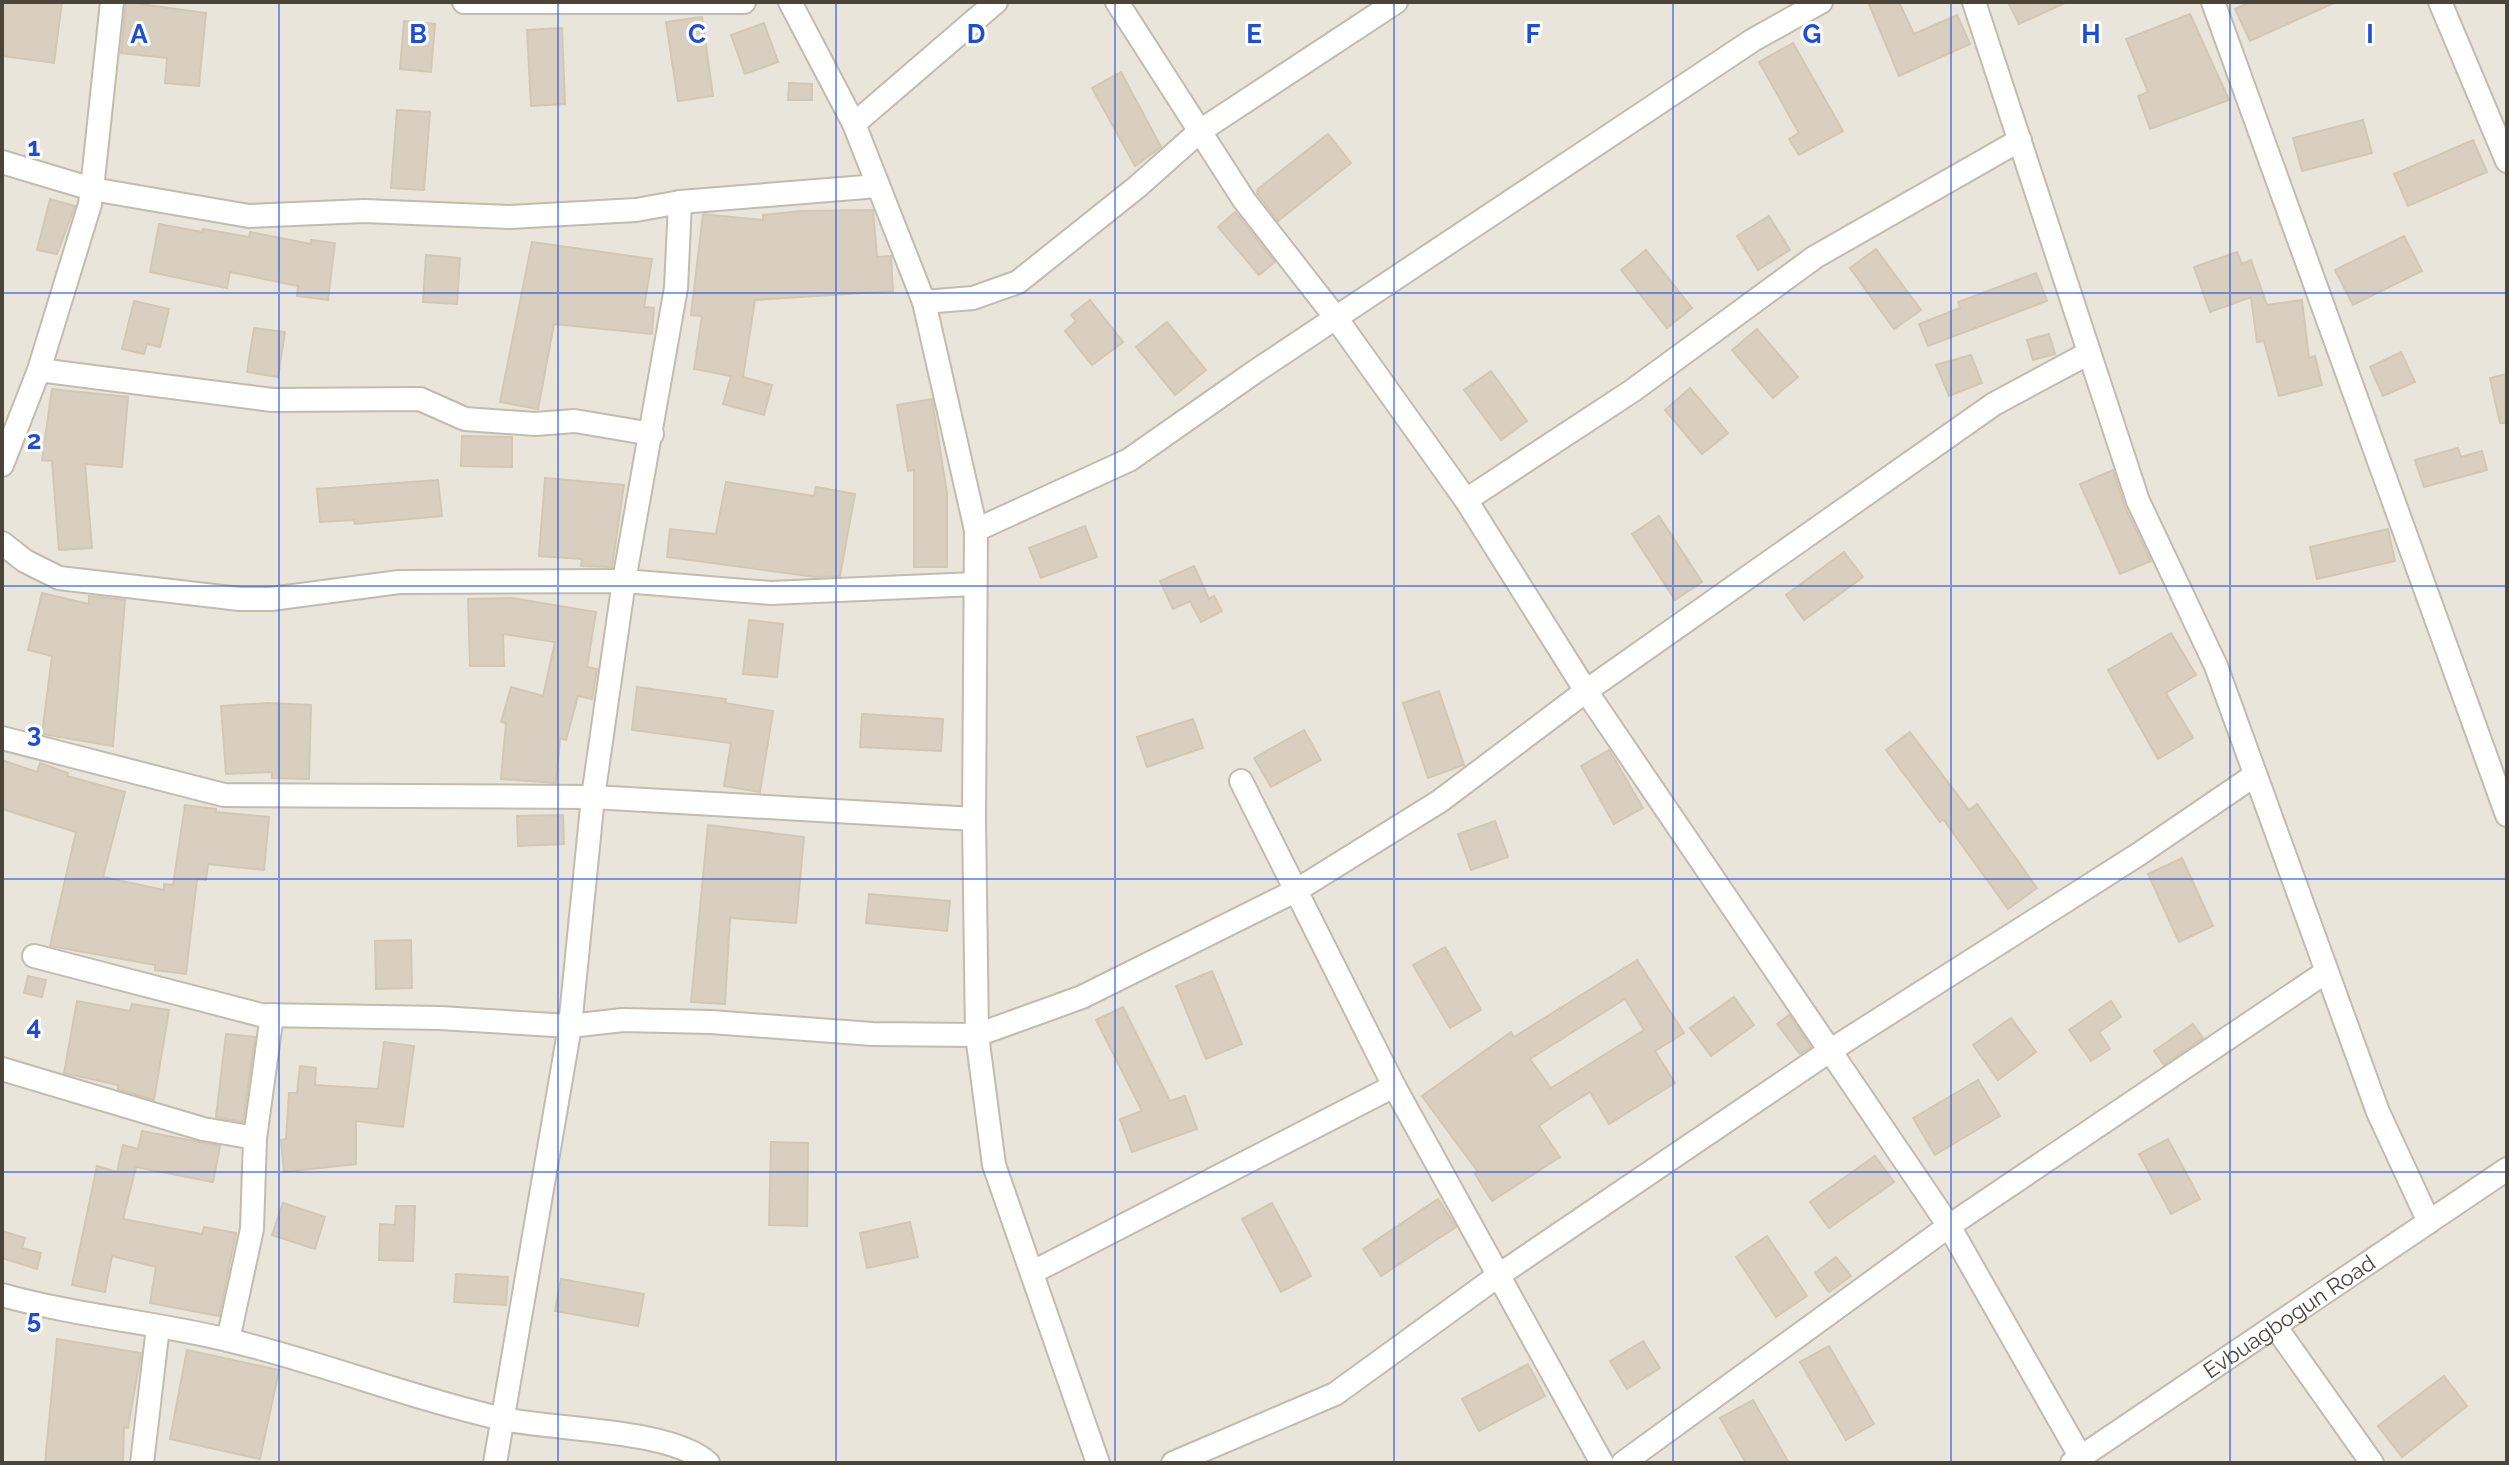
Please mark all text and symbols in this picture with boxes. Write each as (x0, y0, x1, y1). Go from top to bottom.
text: A (130, 19, 148, 49)
text: B (409, 19, 427, 49)
text: C (688, 19, 706, 49)
text: D (967, 19, 985, 49)
text: E (1246, 19, 1262, 49)
text: F (1526, 19, 1541, 49)
text: G (1803, 19, 1821, 49)
text: H (2081, 19, 2101, 49)
text: I (2366, 19, 2374, 49)
text: 1 (28, 132, 41, 162)
text: 2 (27, 425, 41, 455)
text: 3 (27, 718, 41, 748)
text: 4 (27, 1011, 41, 1041)
street label: Evbuagbogun Road (2198, 1249, 2380, 1383)
text: 5 (27, 1304, 41, 1334)

